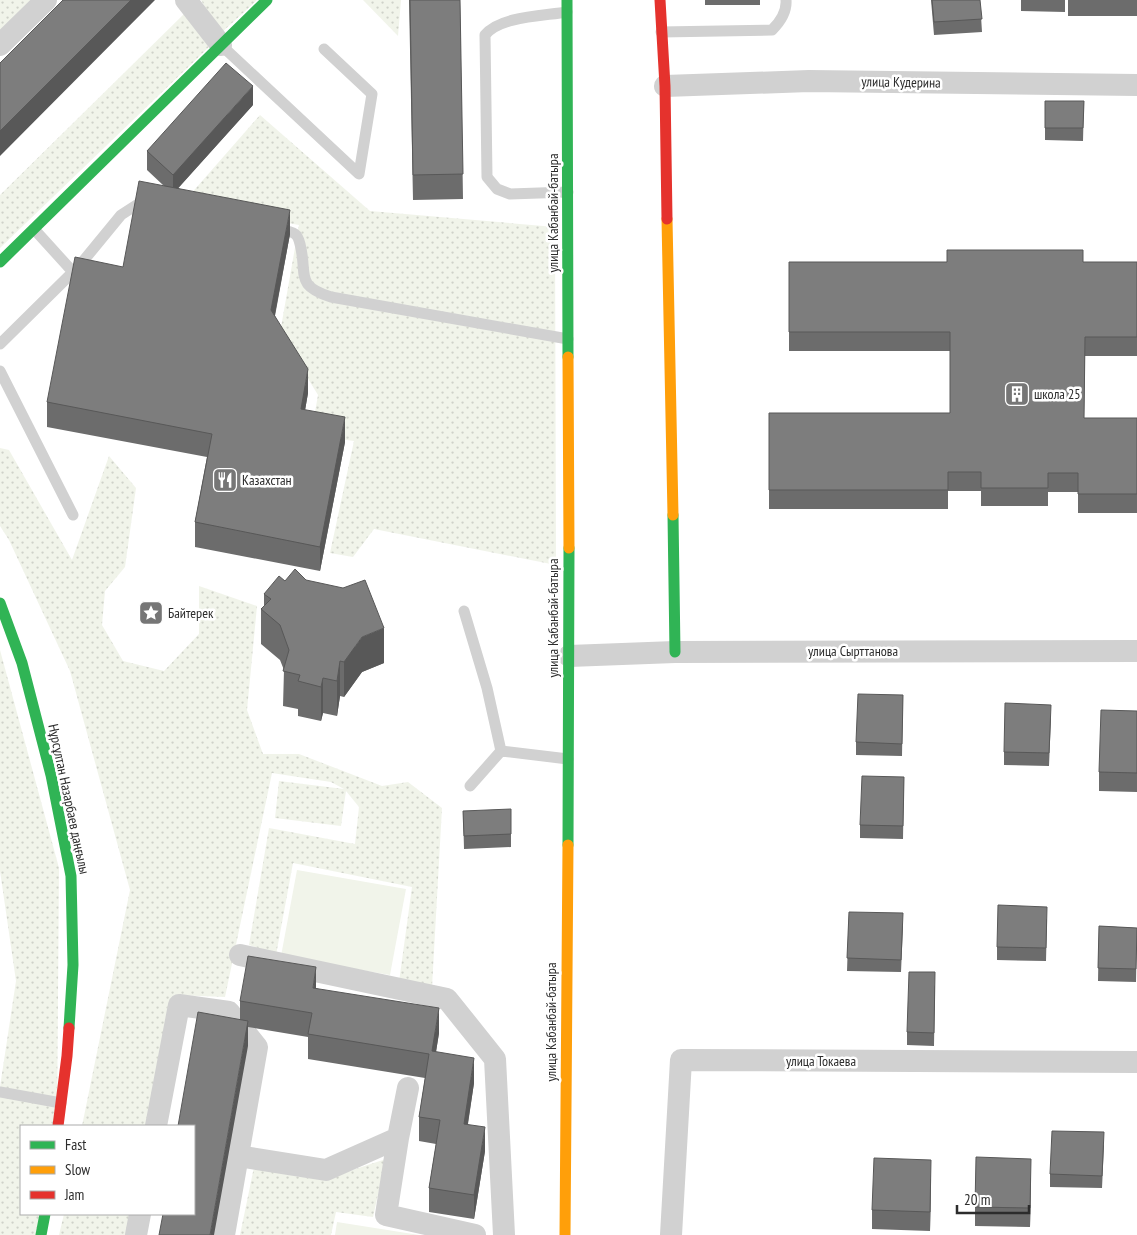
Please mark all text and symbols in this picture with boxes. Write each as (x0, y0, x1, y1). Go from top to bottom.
street label: улица Кудерина (861, 72, 941, 92)
street label: улица Кабанбай-батыра (544, 153, 562, 273)
building icon: школа 25 (1004, 381, 1030, 407)
place label: школа 25 (1034, 385, 1081, 403)
restaurant icon: Казахстан (212, 467, 238, 493)
place label: Казахстан (242, 471, 292, 489)
street label: улица Кабанбай-батыра (544, 558, 562, 678)
place icon: Байтерек (138, 600, 164, 626)
place label: Байтерек (168, 604, 214, 622)
street label: улица Сырттанова (808, 642, 898, 660)
street label: Нұрсұлтан Назарбаев даңғылы (44, 722, 94, 876)
street label: улица Кабанбай-батыра (542, 962, 560, 1082)
street label: улица Токаева (786, 1052, 856, 1070)
legend (20, 1125, 195, 1215)
text: Fast (65, 1135, 86, 1154)
text: Slow (65, 1160, 90, 1179)
scale bar (957, 1182, 1030, 1214)
text: Jam (64, 1185, 84, 1204)
text: 20 m (964, 1190, 990, 1209)

